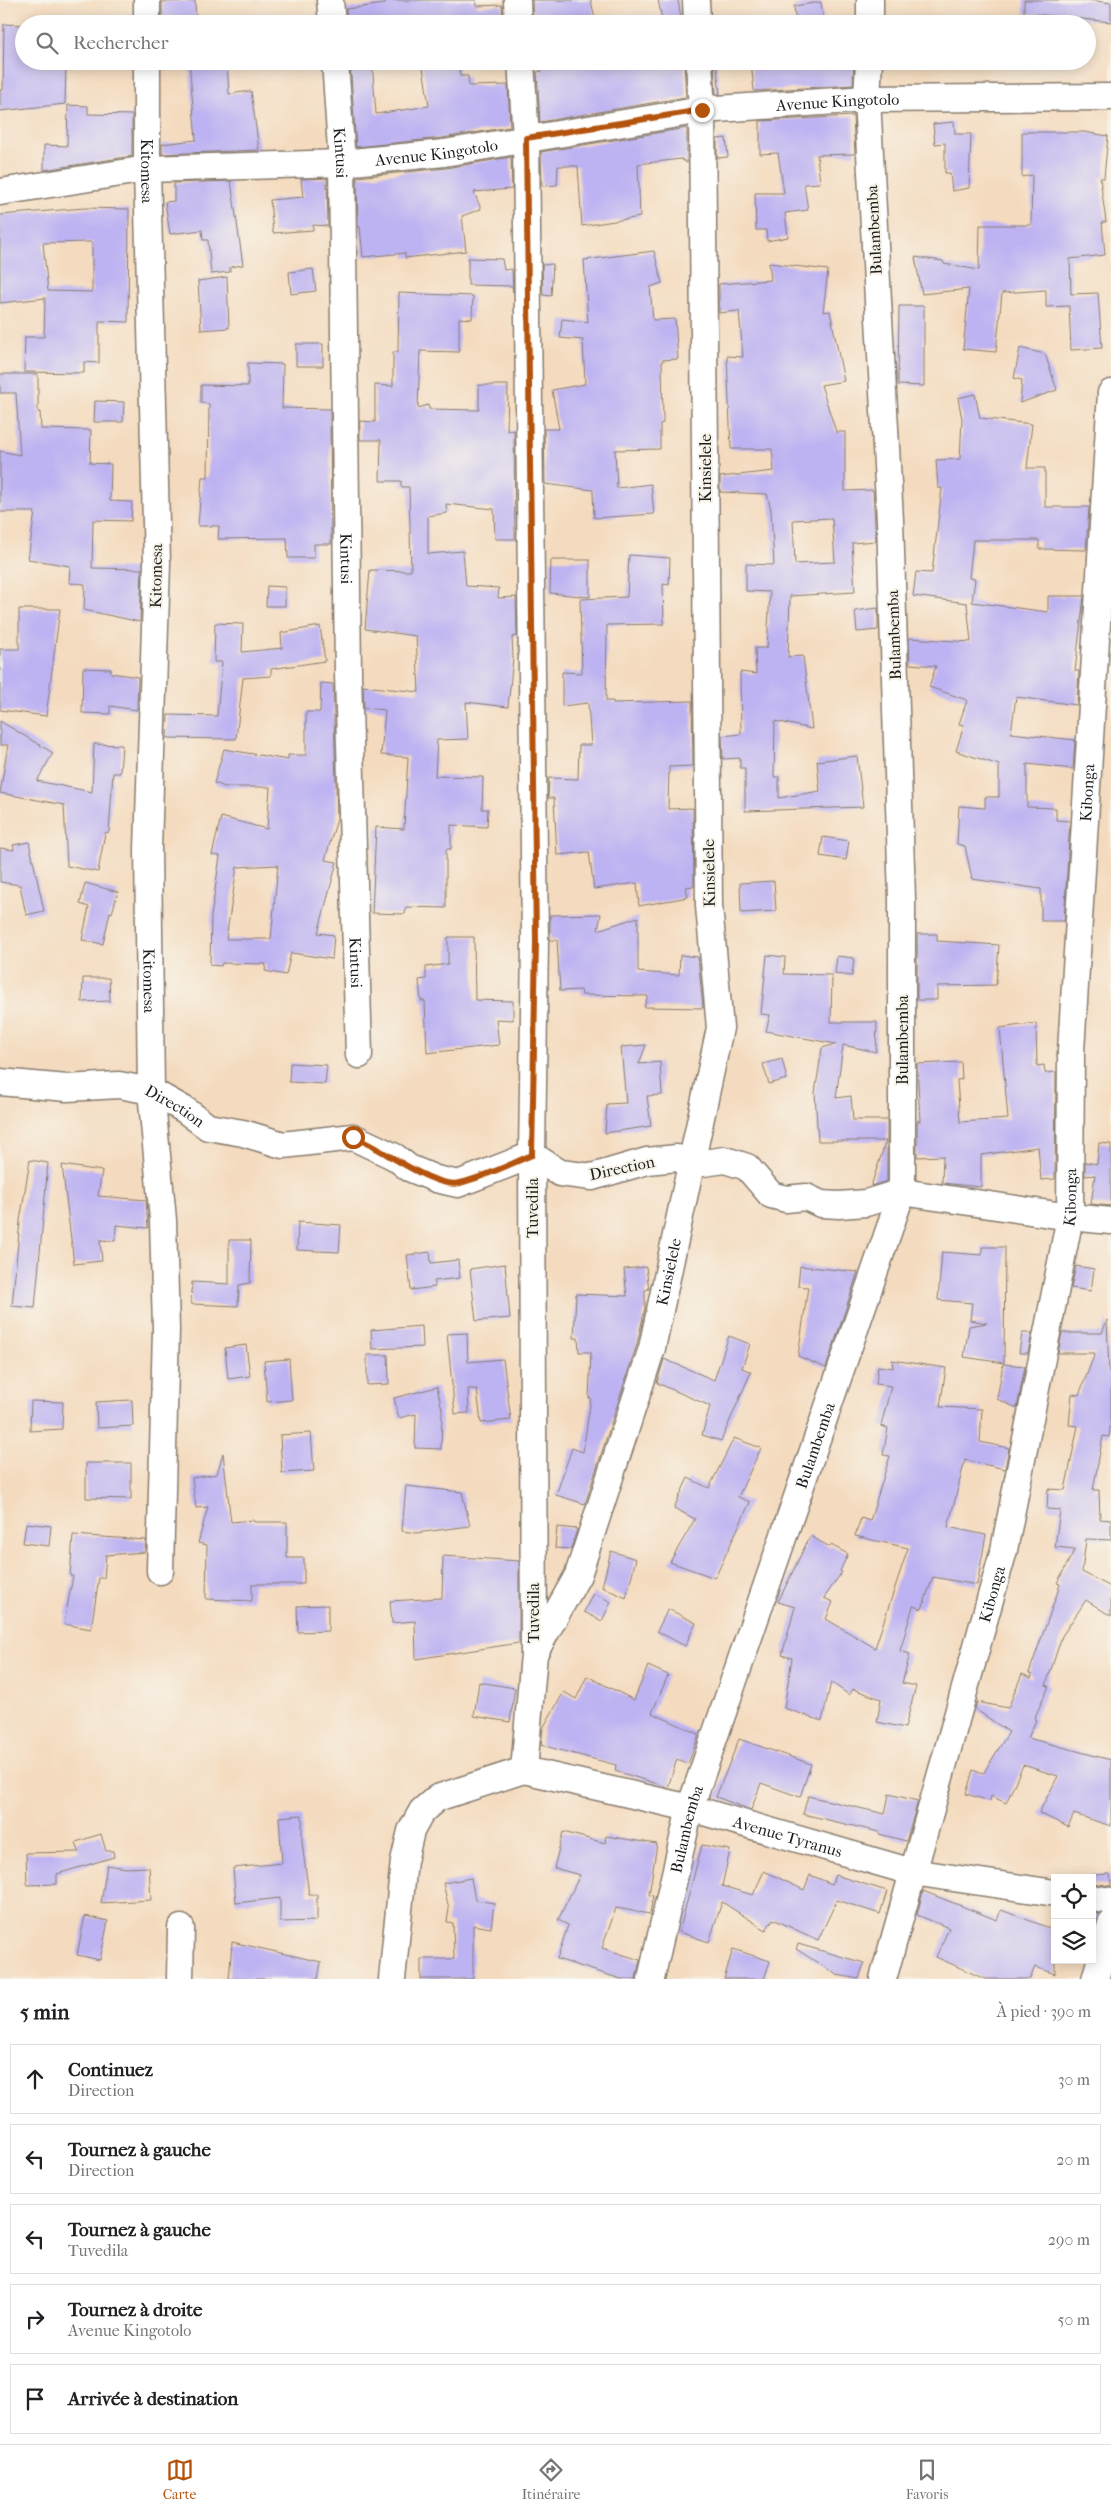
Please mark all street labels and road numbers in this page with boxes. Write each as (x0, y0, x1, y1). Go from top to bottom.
street label: Avenue Kingotolo (775, 89, 900, 115)
street label: Kintusi (330, 127, 352, 179)
street label: Avenue Kingotolo (373, 135, 499, 169)
street label: Kitomesa (137, 139, 157, 204)
street label: Bulambemba (862, 184, 886, 275)
street label: Kinsielele (696, 434, 715, 502)
street label: Kintusi (337, 533, 356, 585)
street label: Kitomesa (146, 543, 166, 608)
street label: Bulambemba (883, 589, 905, 680)
street label: Kibonga (1075, 763, 1098, 822)
street label: Kinsielele (699, 839, 719, 907)
street label: Kintusi (346, 937, 367, 989)
street label: Kitomesa (140, 948, 160, 1014)
street label: Bulambemba (893, 994, 912, 1085)
street label: Direction (142, 1080, 209, 1131)
street label: Direction (588, 1152, 657, 1184)
street label: Kibonga (1059, 1168, 1080, 1228)
street label: Tuvedila (523, 1177, 542, 1238)
street label: Kinsielele (652, 1236, 685, 1307)
street label: Bulambemba (791, 1399, 839, 1491)
street label: Kibonga (975, 1563, 1009, 1624)
street label: Tuvedila (524, 1582, 543, 1643)
street label: Bulambemba (666, 1782, 707, 1875)
street label: Avenue Tyranus (730, 1811, 844, 1861)

